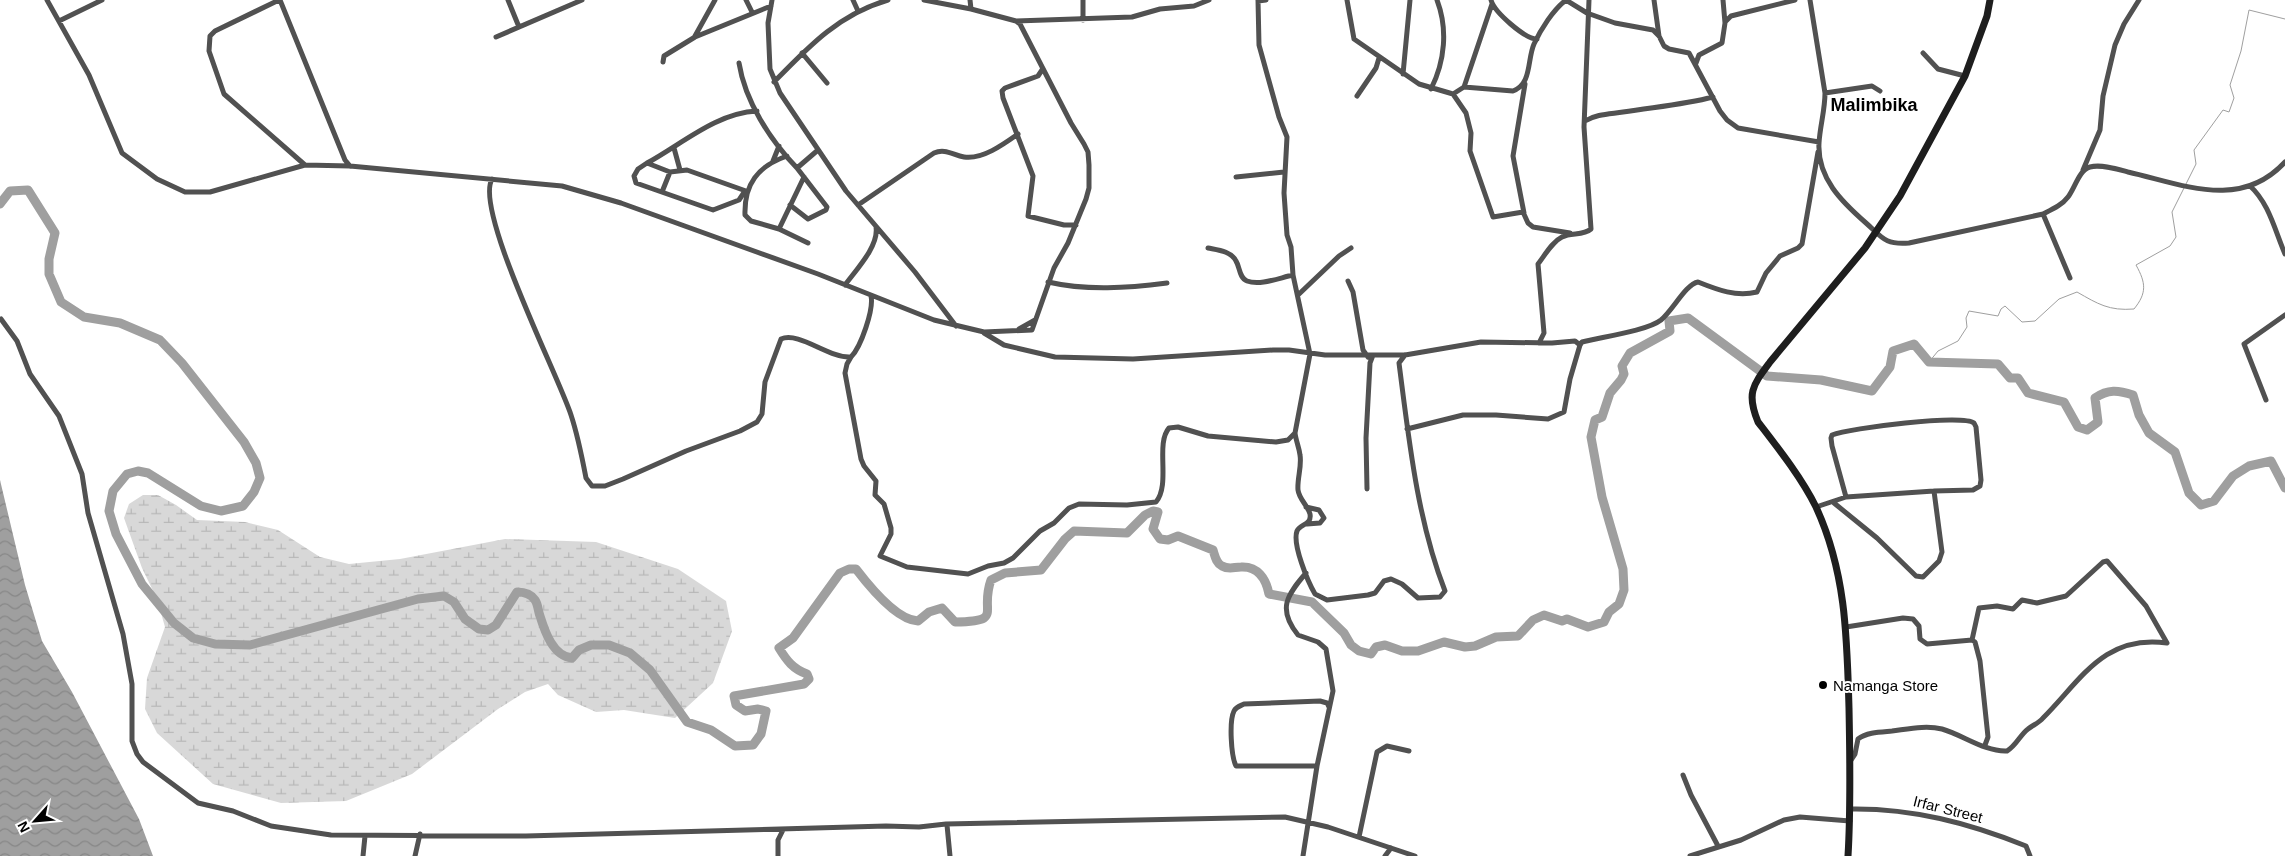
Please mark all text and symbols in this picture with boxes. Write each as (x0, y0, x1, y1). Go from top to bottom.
district label: Malimbika (1830, 95, 1919, 115)
place label: Namanga Store (1833, 677, 1938, 694)
marker: Namanga Store (1817, 679, 1829, 691)
street label: Irfar Street (1912, 792, 1985, 826)
north arrow (10, 796, 60, 846)
text: N (14, 819, 33, 835)

